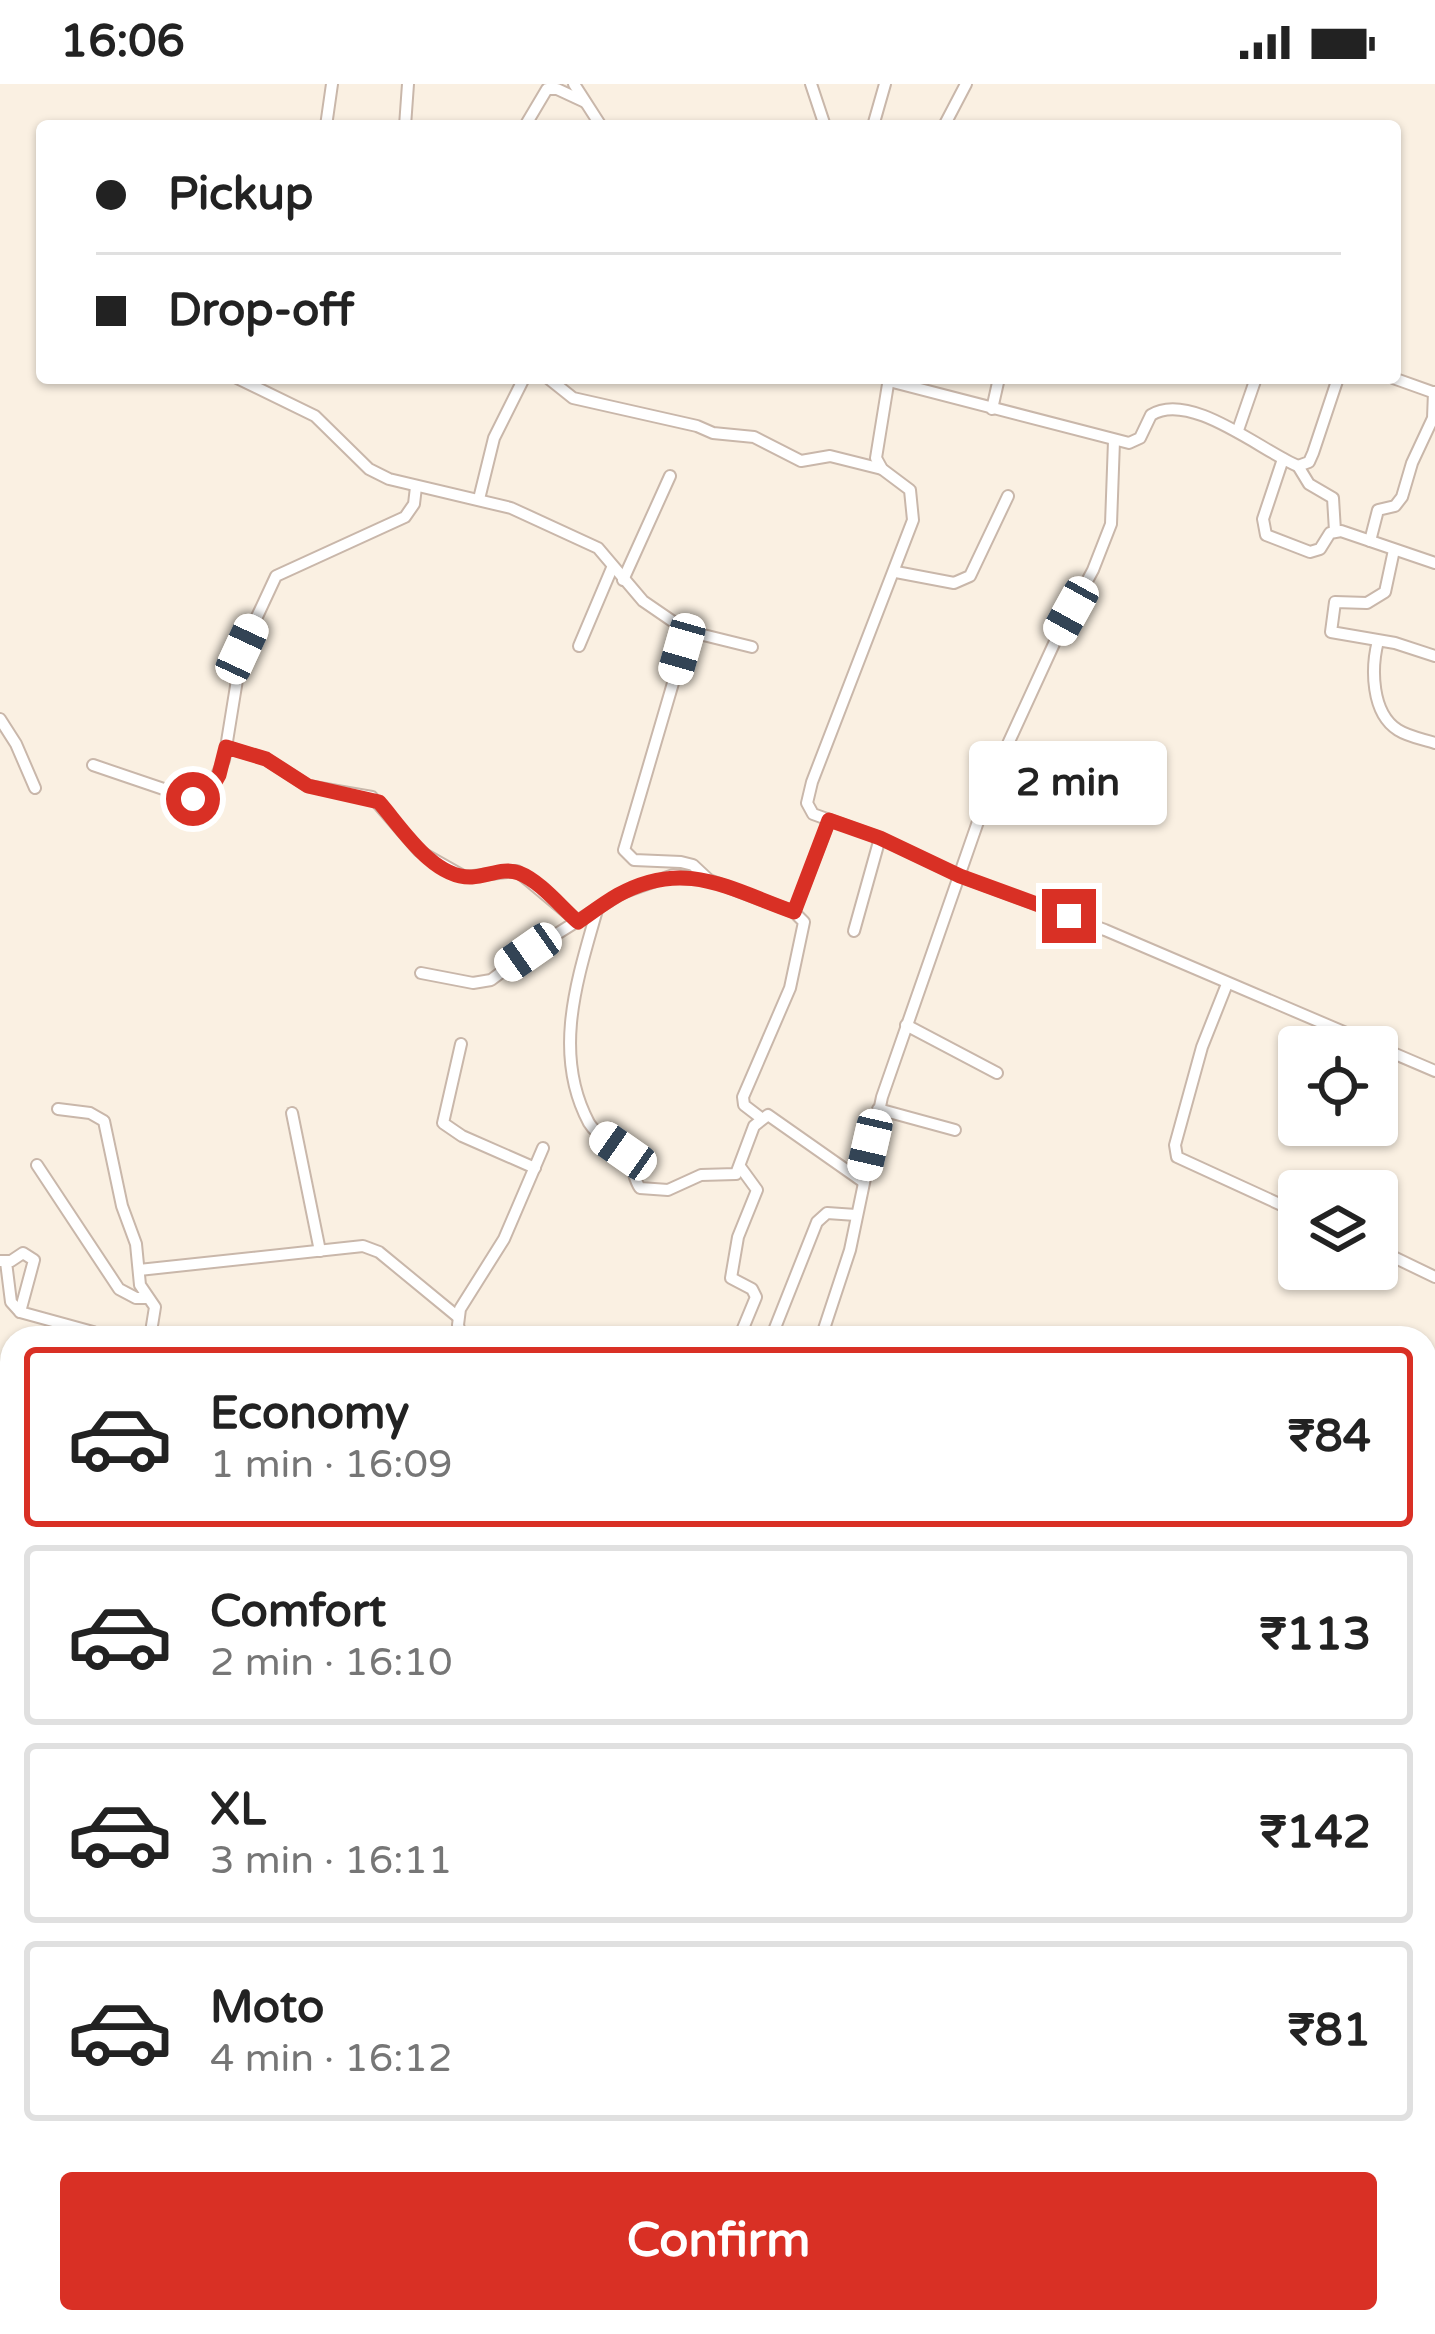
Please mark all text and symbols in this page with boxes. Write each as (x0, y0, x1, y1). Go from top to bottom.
text: 16:06 (60, 15, 185, 69)
text: Pickup (168, 168, 313, 222)
text: Drop-off (168, 284, 354, 338)
car (1038, 571, 1104, 651)
car (210, 609, 274, 689)
car (655, 609, 709, 689)
callout: 2 min (970, 742, 1168, 826)
text: 2 min (1016, 759, 1120, 806)
route start (166, 772, 220, 826)
route end (1042, 889, 1096, 943)
car (488, 917, 568, 987)
map controls (1278, 1026, 1398, 1290)
button: locate (1278, 1026, 1398, 1146)
car (844, 1106, 896, 1184)
car (583, 1116, 663, 1186)
button: layers (1278, 1170, 1398, 1290)
icon: car (66, 1383, 174, 1491)
text: Economy (210, 1387, 409, 1441)
text: ₹84 (1288, 1410, 1371, 1464)
text: 1 min · 16:09 (210, 1441, 452, 1488)
icon: car (66, 1581, 174, 1689)
text: Comfort (210, 1585, 386, 1639)
text: ₹113 (1260, 1608, 1371, 1662)
text: 2 min · 16:10 (210, 1639, 452, 1686)
icon: car (66, 1779, 174, 1887)
text: XL (210, 1783, 266, 1837)
text: ₹142 (1260, 1806, 1371, 1860)
text: 3 min · 16:11 (210, 1837, 452, 1884)
icon: car (66, 1977, 174, 2085)
text: Moto (210, 1981, 324, 2035)
text: ₹81 (1288, 2004, 1371, 2058)
text: 4 min · 16:12 (210, 2035, 452, 2082)
button: Confirm (60, 2172, 1377, 2310)

